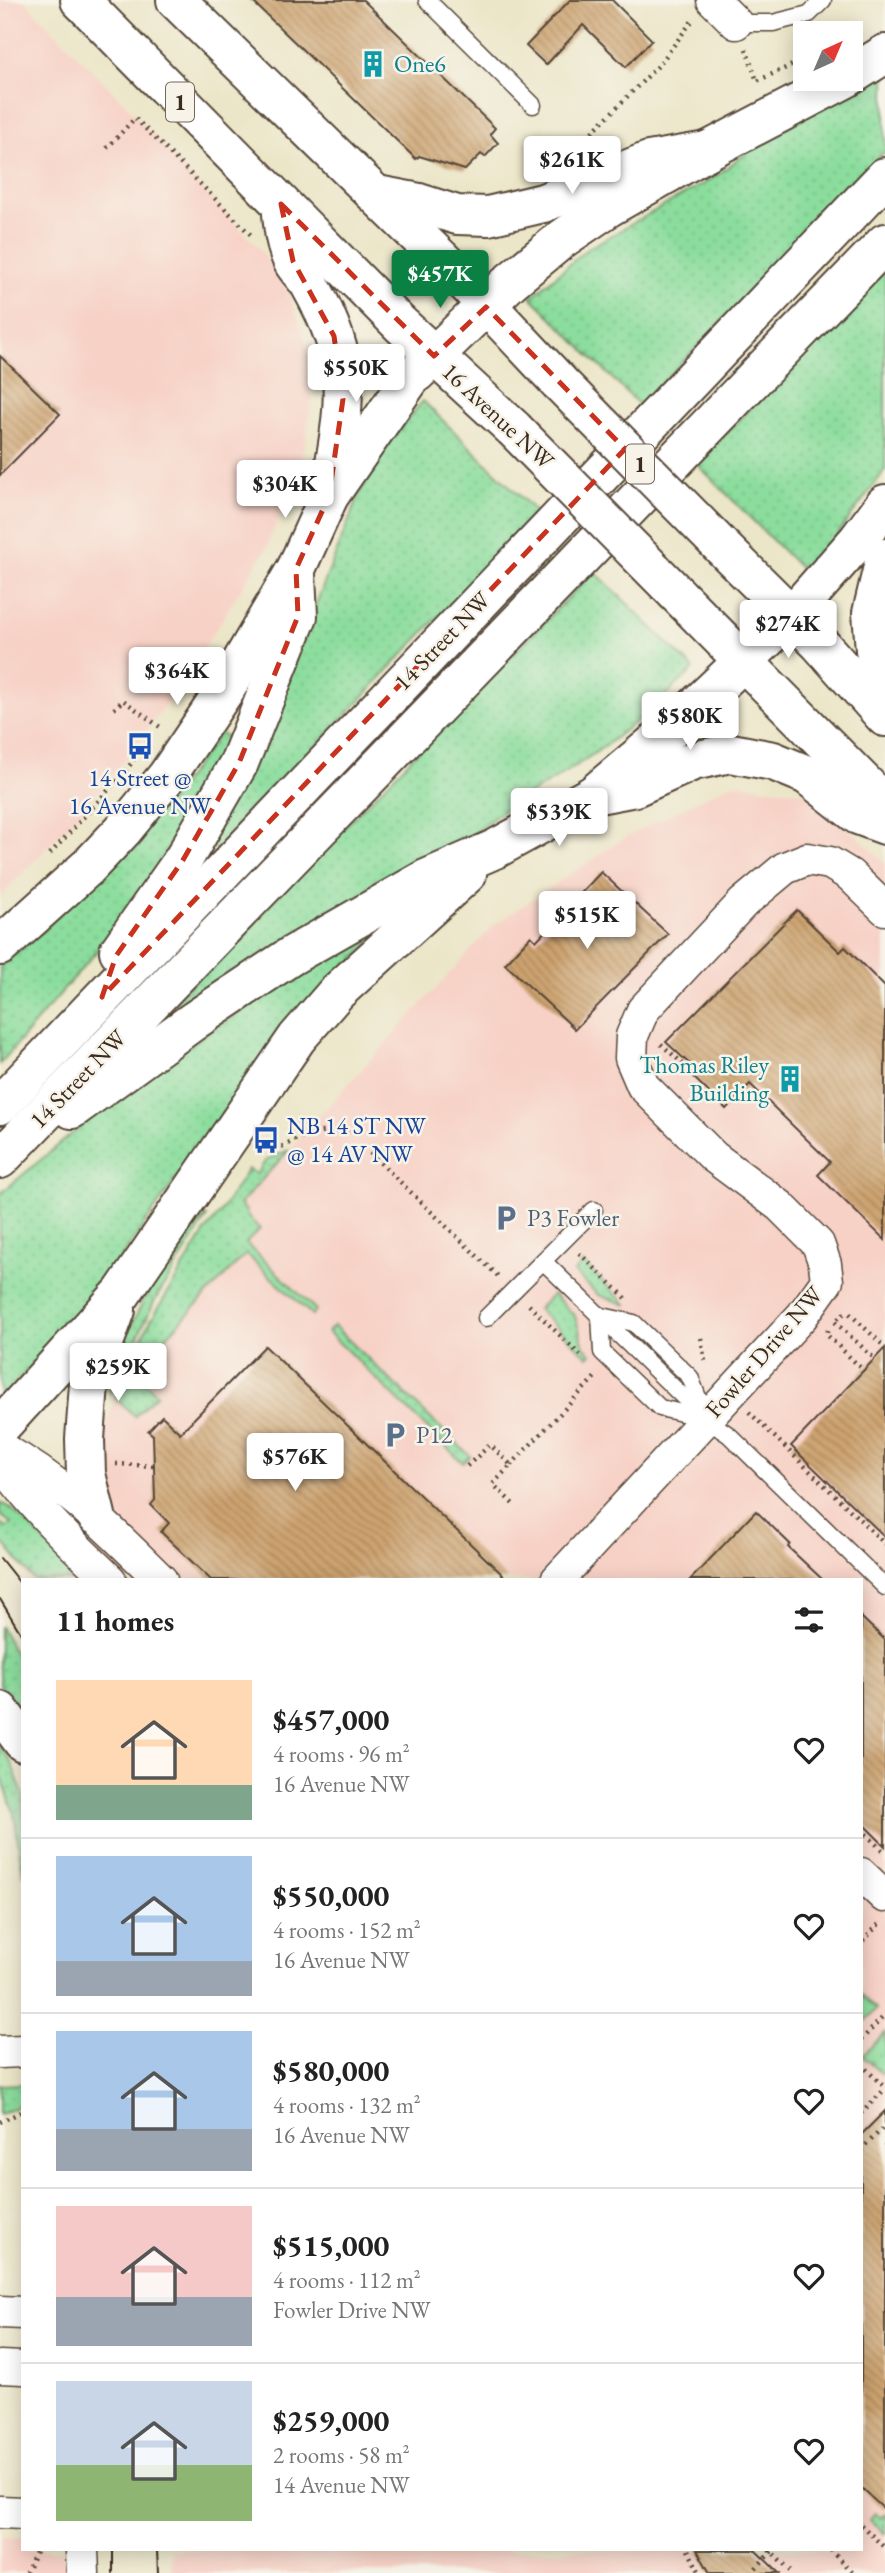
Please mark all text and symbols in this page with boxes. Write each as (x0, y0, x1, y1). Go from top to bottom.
north arrow (793, 21, 863, 91)
map controls (793, 21, 863, 91)
place label: One6 (394, 48, 446, 79)
building icon: One6 (358, 49, 388, 79)
road number: 1 (166, 82, 194, 122)
pin: $261K (523, 136, 621, 196)
text: $261K (540, 144, 604, 174)
pin: $457K (391, 250, 489, 310)
text: $457K (408, 258, 472, 288)
pin: $550K (307, 344, 405, 404)
text: $550K (324, 352, 388, 382)
street label: 16 Avenue NW (436, 356, 562, 476)
road number: 1 (626, 445, 654, 484)
pin: $304K (236, 461, 334, 520)
text: $304K (253, 468, 317, 498)
street label: 14 Street NW (387, 584, 497, 697)
pin: $274K (739, 600, 837, 660)
text: $274K (756, 608, 820, 638)
pin: $364K (128, 648, 226, 707)
text: $364K (145, 655, 209, 685)
pin: $580K (641, 692, 739, 752)
text: $580K (658, 700, 722, 730)
bus stop icon: 14 Street @ 16 Avenue NW (125, 731, 155, 761)
place label: 14 Street @ 16 Avenue NW (69, 762, 212, 821)
pin: $539K (510, 788, 608, 848)
text: $539K (527, 796, 591, 826)
pin: $515K (538, 892, 636, 951)
text: $515K (555, 899, 619, 929)
street label: 14 Street NW (23, 1022, 133, 1135)
place label: Thomas Riley Building (639, 1049, 770, 1108)
building icon: Thomas Riley Building (775, 1064, 805, 1094)
place label: NB 14 ST NW @ 14 AV NW (287, 1110, 427, 1169)
bus stop icon: NB 14 ST NW @ 14 AV NW (251, 1125, 281, 1155)
place label: P3 Fowler (527, 1202, 619, 1233)
parking icon: P3 Fowler (491, 1203, 521, 1233)
street label: Fowler Drive NW (698, 1279, 830, 1424)
pin: $259K (69, 1344, 167, 1403)
text: $259K (86, 1351, 150, 1381)
place label: P12 (416, 1419, 453, 1450)
parking icon: P12 (380, 1420, 410, 1450)
pin: $576K (246, 1434, 344, 1493)
text: $576K (263, 1441, 327, 1471)
text: 11 homes (56, 1601, 174, 1640)
icon: filters (790, 1601, 828, 1639)
text: $457,000 (273, 1700, 389, 1739)
icon: home (112, 1708, 196, 1792)
icon: heart (790, 1731, 828, 1769)
text: 4 rooms · 96 m² (273, 1739, 410, 1769)
text: 16 Avenue NW (273, 1769, 410, 1799)
text: $550,000 (273, 1876, 389, 1915)
icon: home (112, 1884, 196, 1968)
icon: heart (790, 1907, 828, 1945)
text: 4 rooms · 152 m² (273, 1915, 421, 1945)
text: 16 Avenue NW (273, 1945, 410, 1975)
text: $580,000 (273, 2051, 389, 2090)
icon: home (112, 2059, 196, 2143)
icon: heart (790, 2082, 828, 2120)
text: 4 rooms · 132 m² (273, 2090, 421, 2120)
text: 16 Avenue NW (273, 2120, 410, 2150)
text: $515,000 (273, 2226, 389, 2265)
icon: home (112, 2234, 196, 2318)
icon: heart (790, 2257, 828, 2295)
text: 4 rooms · 112 m² (273, 2265, 421, 2295)
text: Fowler Drive NW (273, 2295, 431, 2325)
text: $259,000 (273, 2401, 389, 2440)
icon: home (112, 2409, 196, 2493)
icon: heart (790, 2432, 828, 2470)
text: 2 rooms · 58 m² (273, 2440, 410, 2470)
text: 14 Avenue NW (273, 2470, 410, 2500)

